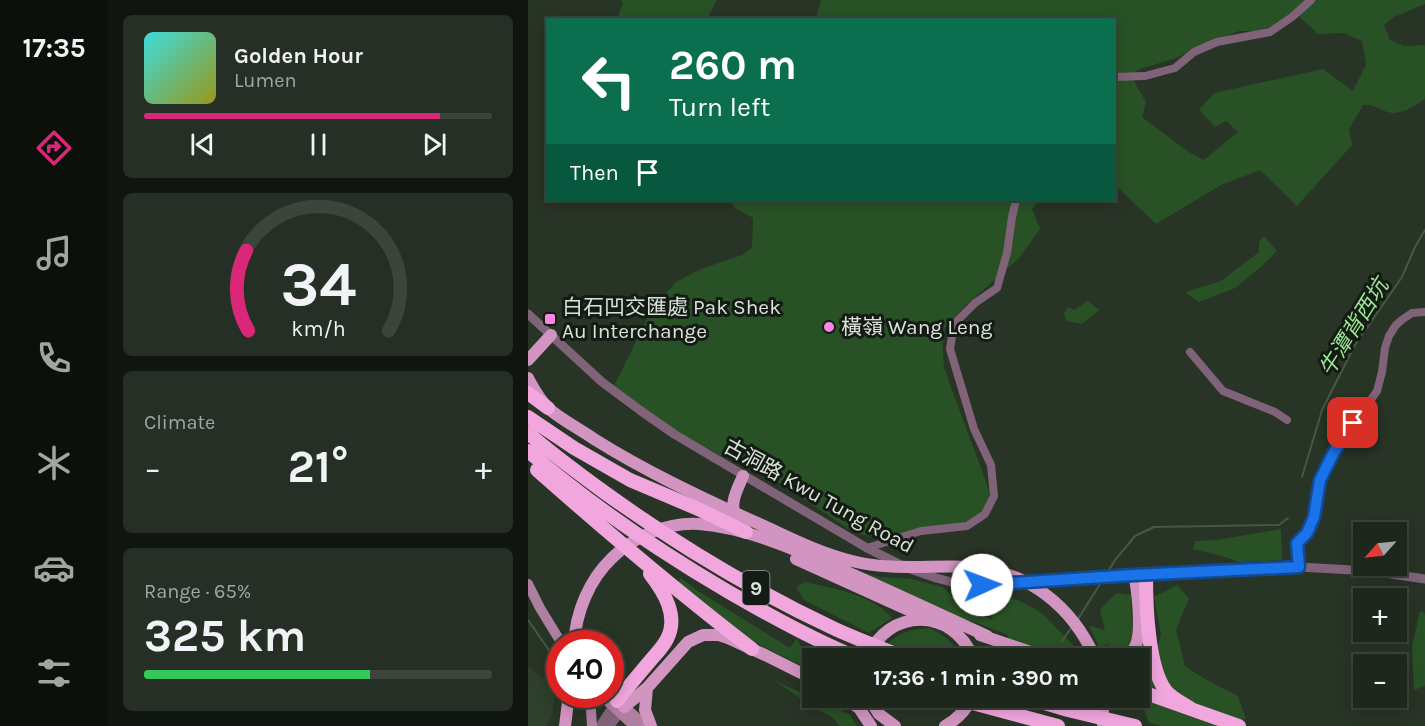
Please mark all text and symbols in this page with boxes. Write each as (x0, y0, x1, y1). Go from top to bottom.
text: 17:35 (23, 32, 85, 64)
text: 260 m (669, 40, 797, 90)
icon: left (570, 42, 648, 120)
text: Golden Hour (234, 43, 363, 69)
text: Lumen (234, 69, 297, 92)
text: Turn left (669, 91, 770, 123)
icon: directions (33, 127, 75, 169)
icon: previous (186, 128, 219, 161)
icon: pause (302, 128, 335, 161)
icon: next (418, 128, 451, 161)
icon: arrive (631, 156, 664, 189)
text: Then (570, 160, 619, 186)
icon: music (33, 232, 75, 274)
text: 34 (280, 248, 356, 321)
water label: 牛潭背西坑 (1314, 271, 1396, 381)
place label: 白石凹交匯處 Pak Shek Au Interchange (562, 295, 781, 343)
marker: 白石凹交匯處 Pak Shek Au Interchange (543, 312, 557, 326)
place label: 橫嶺 Wang Leng (841, 315, 992, 339)
text: km/h (291, 317, 345, 342)
marker: 橫嶺 Wang Leng (822, 320, 836, 334)
icon: phone (33, 337, 75, 379)
pin (1327, 397, 1378, 448)
icon: arrive (1336, 406, 1369, 439)
text: Climate (144, 411, 215, 434)
street label: 古洞路 Kwu Tung Road (720, 434, 918, 558)
text: 21° (288, 441, 348, 493)
icon: climate (33, 442, 75, 484)
text: − (144, 449, 161, 487)
text: + (475, 449, 492, 487)
north arrow (1353, 522, 1407, 576)
map controls (1353, 522, 1407, 708)
icon: car (33, 547, 75, 589)
position arrow (950, 553, 1014, 617)
road number: 9 (742, 571, 770, 605)
text: Range · 65% (144, 580, 251, 603)
button: + (1353, 588, 1407, 642)
text: 325 km (144, 610, 306, 662)
speed limit sign: 40 (546, 630, 624, 708)
icon: filters (33, 652, 75, 694)
button: − (1353, 654, 1407, 708)
text: 17:36 · 1 min · 390 m (873, 665, 1079, 691)

